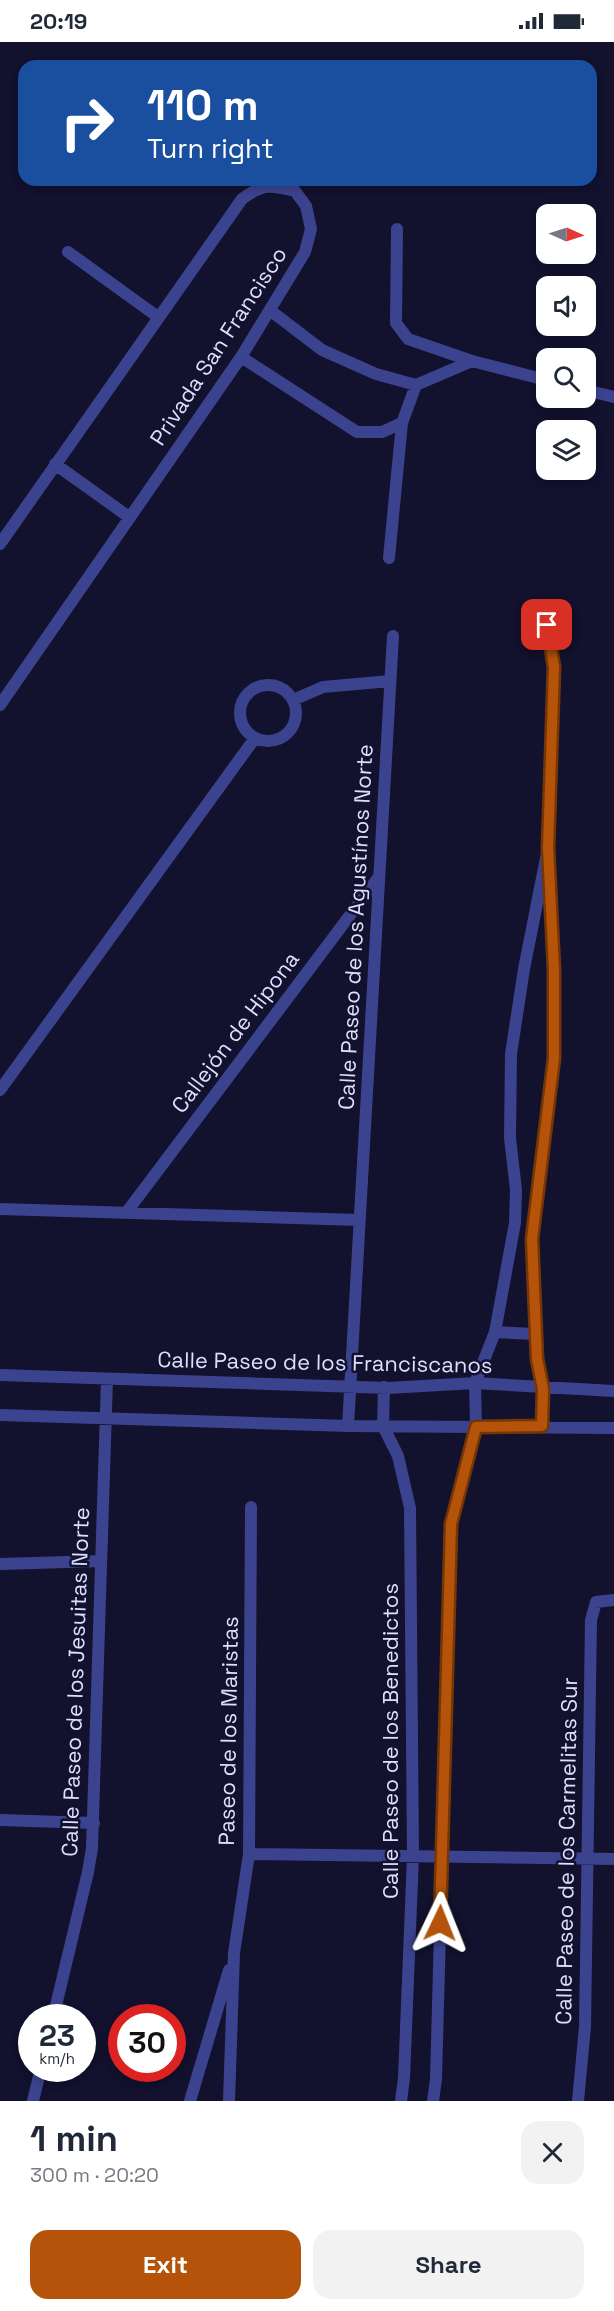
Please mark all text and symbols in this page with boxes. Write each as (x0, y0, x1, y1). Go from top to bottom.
text: 20:19 (30, 7, 87, 35)
text: 110 m (147, 79, 259, 132)
icon: right (48, 84, 126, 162)
text: Turn right (147, 131, 274, 166)
north arrow (536, 204, 596, 264)
map controls (536, 204, 596, 480)
street label: Privada San Francisco (143, 241, 293, 451)
button: sound (536, 276, 596, 336)
button: search (536, 348, 596, 408)
button: layers (536, 420, 596, 480)
pin (521, 599, 572, 650)
icon: arrive (530, 608, 563, 641)
street label: Calle Paseo de los Agustínos Norte (331, 743, 379, 1111)
street label: Callejón de Hipona (165, 945, 305, 1118)
street label: Calle Paseo de los Franciscanos (157, 1345, 493, 1379)
street label: Calle Paseo de los Jesuitas Norte (55, 1507, 95, 1857)
street label: Calle Paseo de los Benedictos (376, 1583, 404, 1899)
street label: Paseo de los Maristas (212, 1616, 244, 1846)
street label: Calle Paseo de los Carmelitas Sur (549, 1677, 583, 2025)
position arrow (408, 1891, 472, 1955)
speed limit sign: 30 (108, 2004, 186, 2082)
text: 23 (39, 2016, 75, 2055)
text: km/h (39, 2049, 75, 2068)
text: 1 min (30, 2116, 118, 2162)
button: close (521, 2121, 584, 2184)
text: 300 m · 20:20 (30, 2162, 159, 2188)
button: Exit (30, 2230, 301, 2299)
button: Share (313, 2230, 584, 2299)

